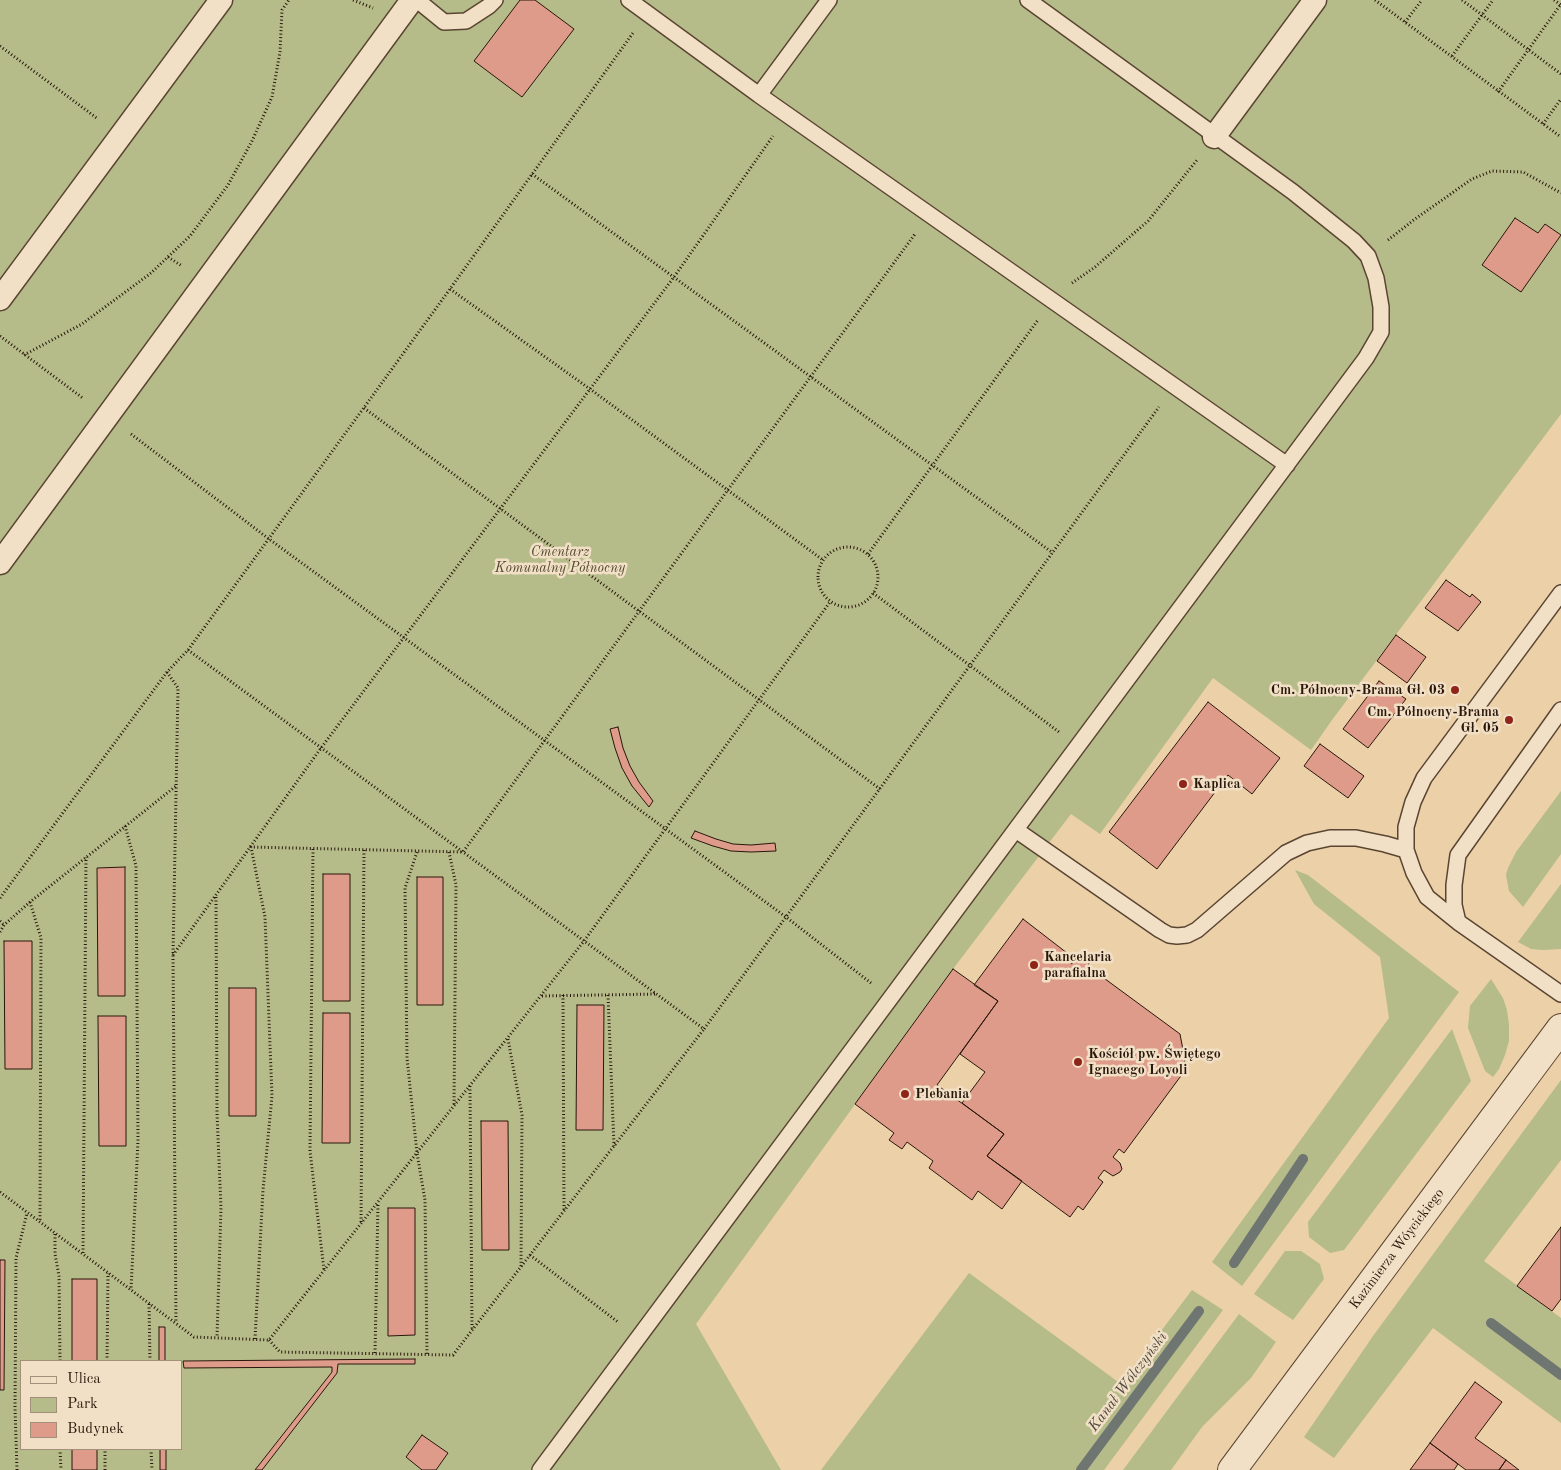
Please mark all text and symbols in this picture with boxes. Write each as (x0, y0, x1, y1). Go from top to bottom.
park label: Cmentarz Komunalny Północny (495, 544, 625, 576)
place label: Cm. Północny-Brama Gł. 03 (1271, 682, 1445, 698)
marker: Cm. Północny-Brama Gł. 03 (1449, 684, 1461, 696)
place label: Cm. Północny-Brama Gł. 05 (1367, 704, 1499, 736)
marker: Cm. Północny-Brama Gł. 05 (1503, 714, 1515, 726)
place label: Kaplica (1193, 776, 1241, 792)
marker: Kaplica (1177, 778, 1189, 790)
place label: Kancelaria parafialna (1044, 949, 1112, 982)
marker: Kancelaria parafialna (1028, 959, 1040, 971)
place label: Kościół pw. Świętego Ignacego Loyoli (1088, 1046, 1221, 1078)
marker: Kościół pw. Świętego Ignacego Loyoli (1072, 1056, 1084, 1068)
place label: Plebania (915, 1086, 969, 1102)
marker: Plebania (899, 1088, 911, 1100)
street label: Kazimierza Wóycickiego (1346, 1185, 1448, 1313)
water label: Kanał Wólczyński (1085, 1329, 1171, 1435)
legend (20, 1360, 182, 1450)
text: Ulica (67, 1372, 101, 1387)
text: Park (67, 1397, 98, 1412)
text: Budynek (67, 1422, 124, 1437)

